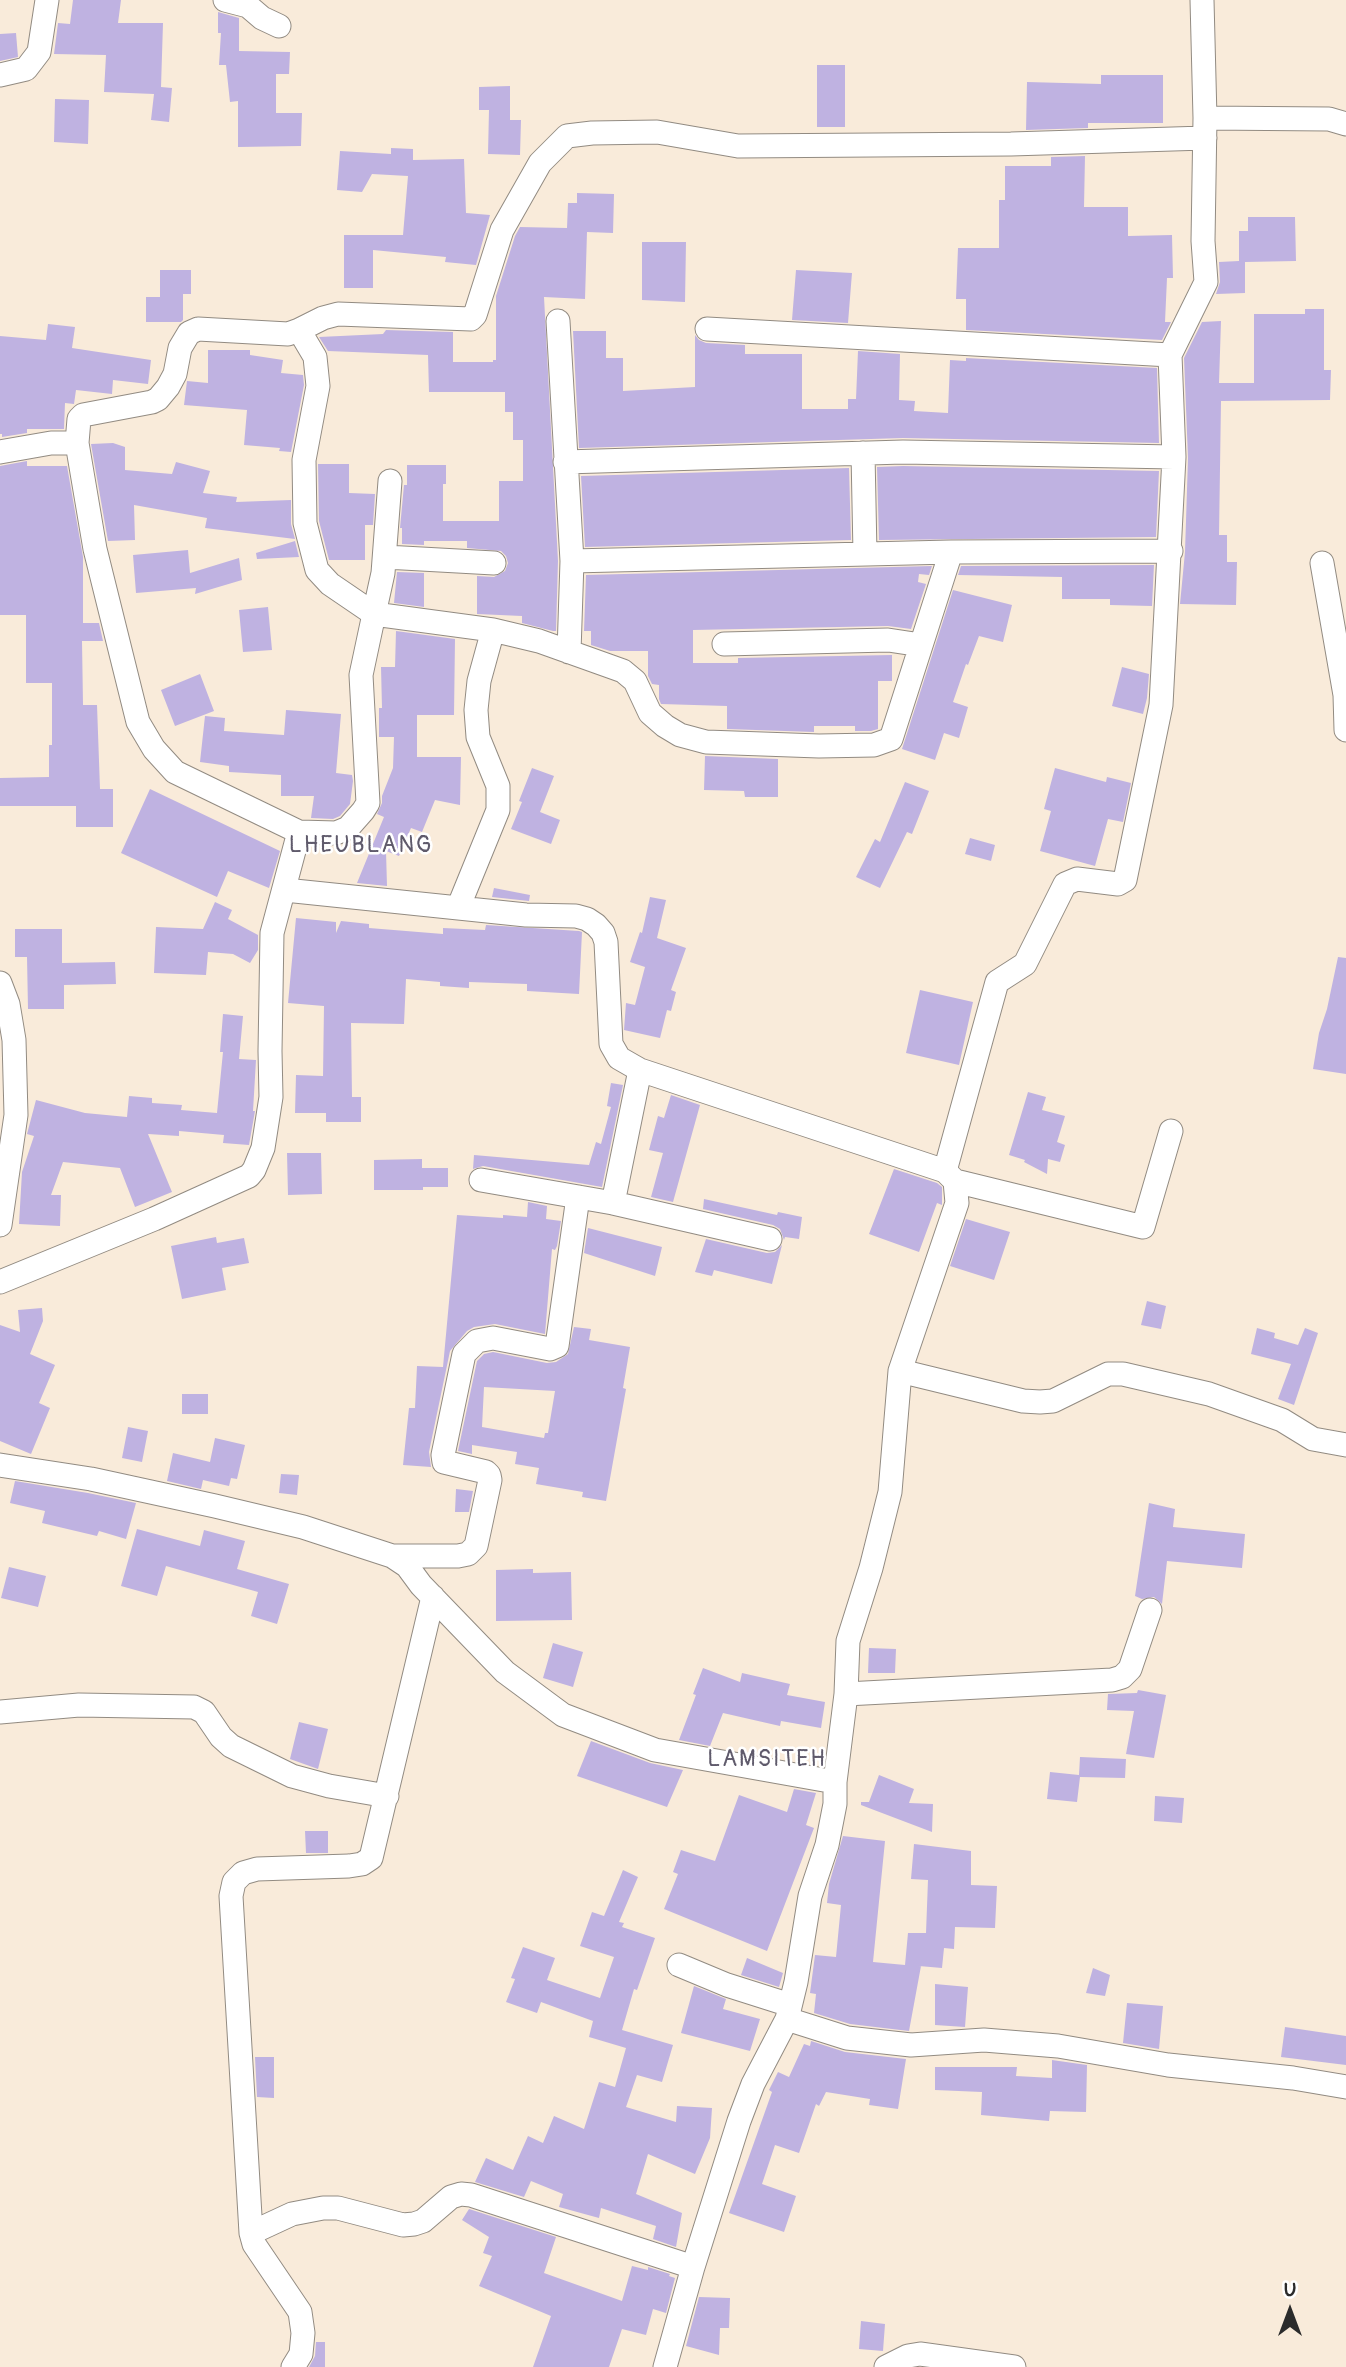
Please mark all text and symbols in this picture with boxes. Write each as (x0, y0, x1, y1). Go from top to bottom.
district label: LHEUBLANG (290, 832, 432, 860)
district label: LAMSITEH (708, 1746, 826, 1774)
north arrow (1255, 2276, 1325, 2346)
text: U (1284, 2278, 1296, 2302)

